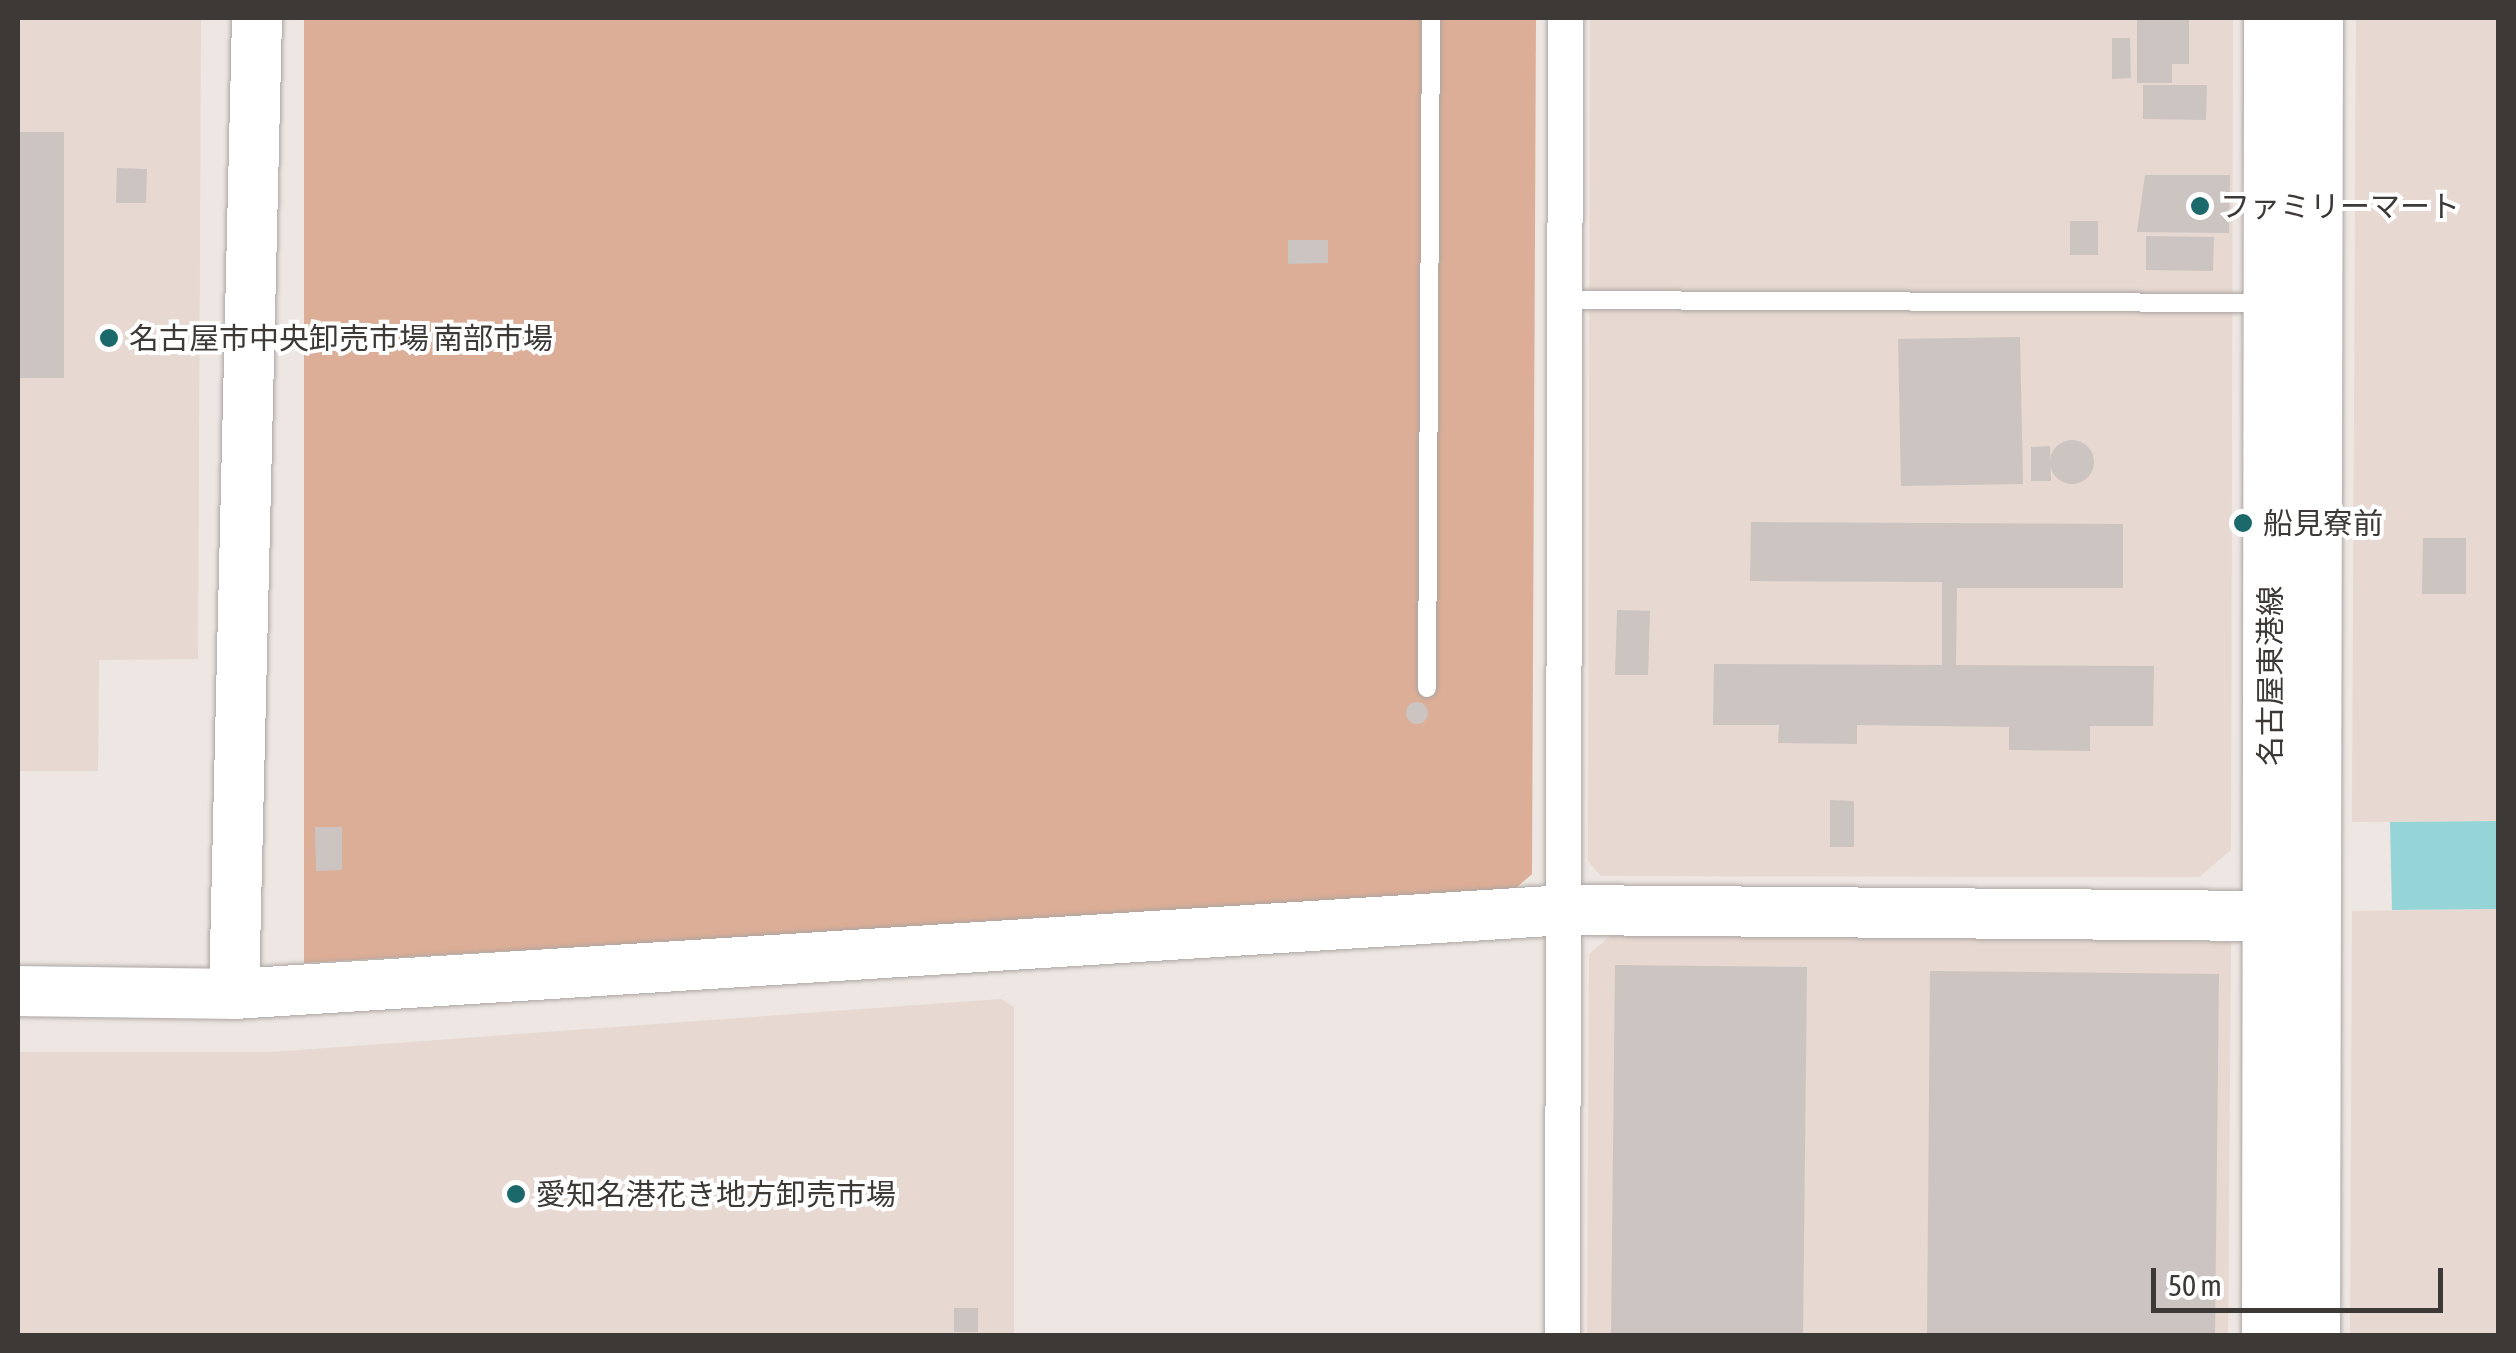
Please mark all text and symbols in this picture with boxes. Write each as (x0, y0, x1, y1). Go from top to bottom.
place label: ファミリーマート (2220, 188, 2460, 224)
marker: ファミリーマート (2189, 195, 2211, 217)
place label: 名古屋市中央卸売市場 南部市場 (129, 320, 553, 356)
marker: 名古屋市中央卸売市場 南部市場 (98, 327, 120, 349)
place label: 船見寮前 (2263, 505, 2383, 541)
marker: 船見寮前 (2232, 512, 2254, 534)
street label: 名古屋東港線 (2252, 586, 2288, 766)
place label: 愛知名港花き地方卸売市場 (536, 1176, 896, 1212)
marker: 愛知名港花き地方卸売市場 (505, 1183, 527, 1205)
scale bar (2156, 1248, 2448, 1310)
text: 50 m (2168, 1268, 2222, 1302)

